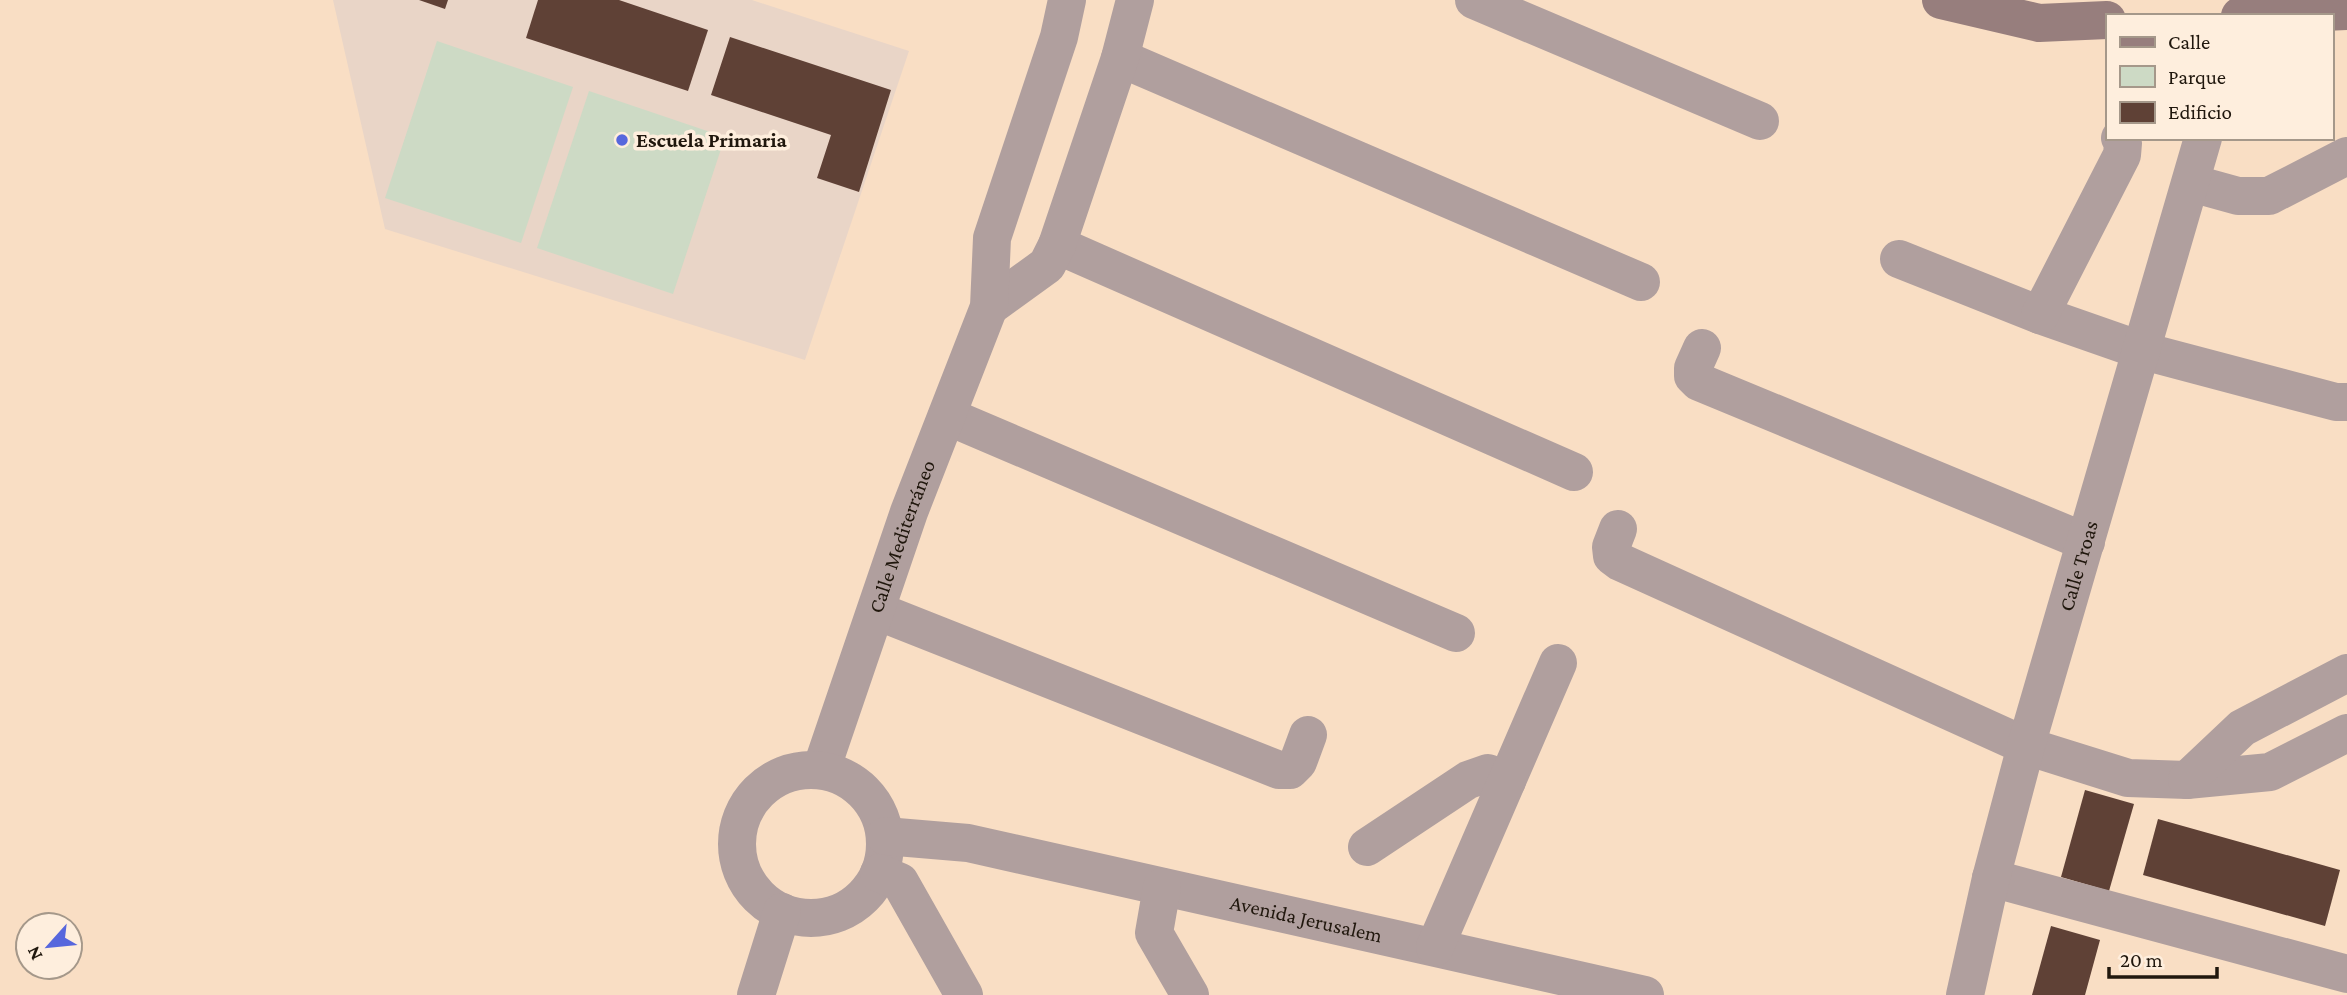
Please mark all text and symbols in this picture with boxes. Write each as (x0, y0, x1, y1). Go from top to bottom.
legend (2106, 14, 2333, 140)
text: Calle (2168, 30, 2210, 54)
text: Parque (2168, 65, 2226, 89)
text: Edificio (2168, 100, 2232, 124)
place label: Escuela Primaria (636, 128, 788, 152)
marker: Escuela Primaria (614, 132, 630, 148)
street label: Calle Mediterráneo (863, 457, 940, 616)
street label: Calle Troas (2054, 518, 2103, 614)
street label: Avenida Jerusalem (1228, 890, 1385, 948)
north arrow (14, 911, 84, 981)
scale bar (2109, 936, 2218, 980)
text: N (22, 943, 47, 964)
text: 20 m (2120, 948, 2163, 972)

